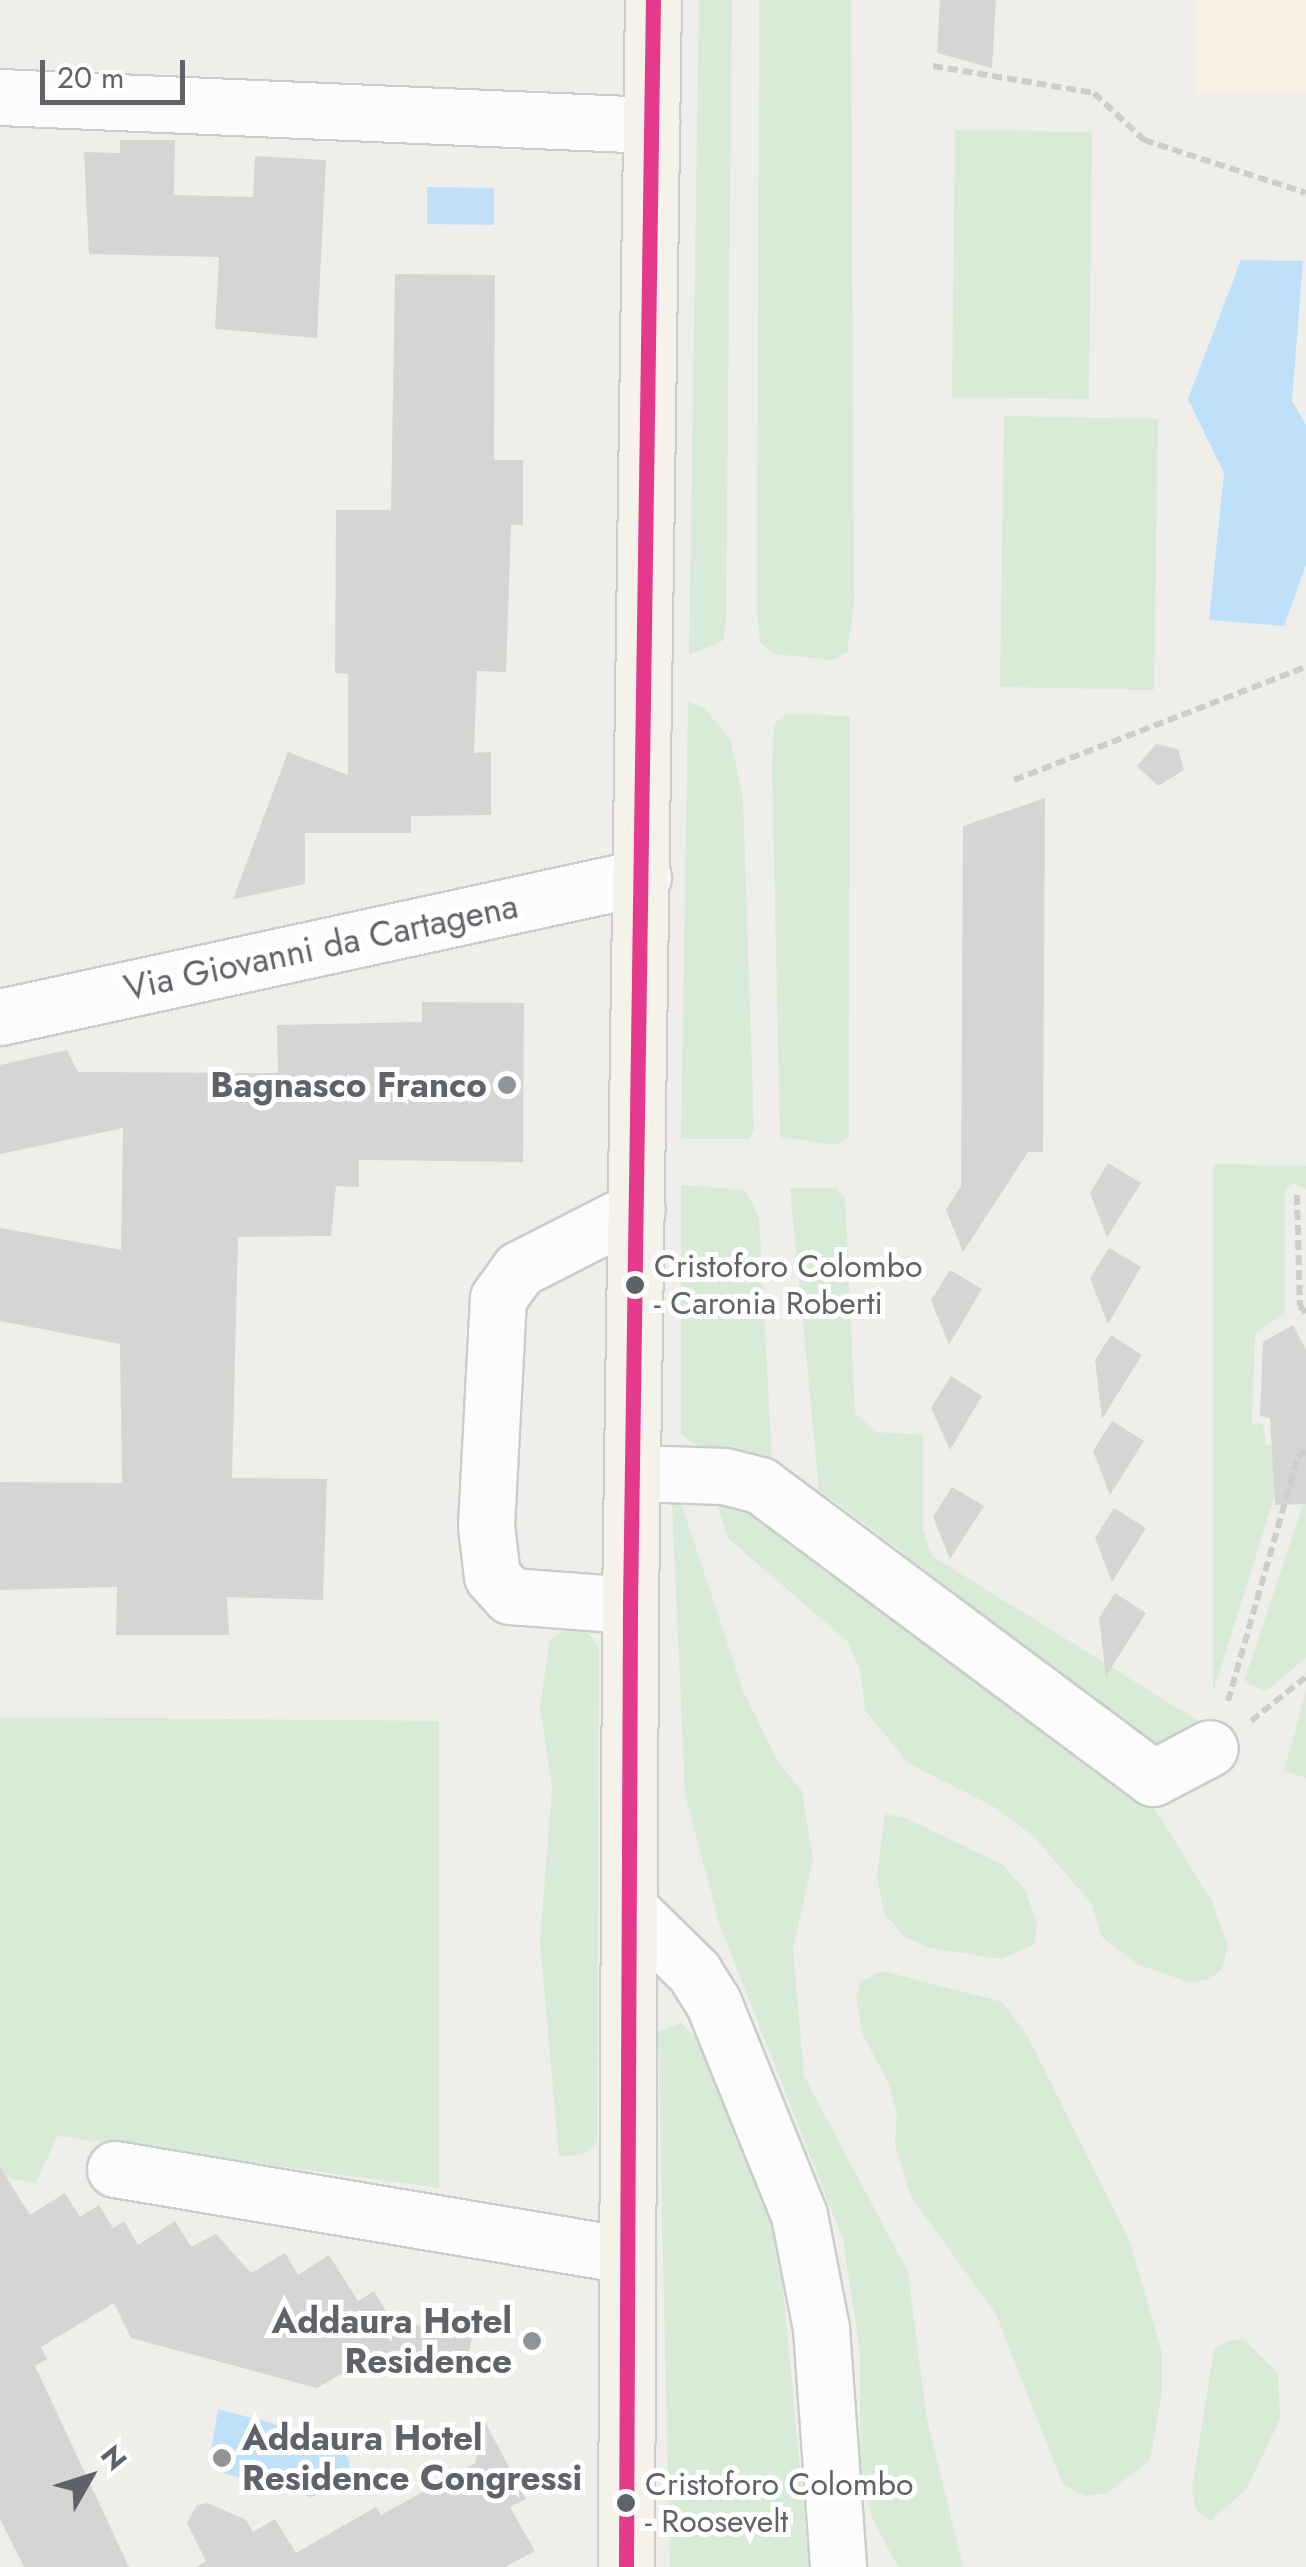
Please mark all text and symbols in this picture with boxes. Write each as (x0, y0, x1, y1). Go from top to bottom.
scale bar (45, 40, 190, 102)
text: 20 m (57, 56, 124, 99)
street label: Via Giovanni da Cartagena (120, 885, 522, 1009)
place label: Bagnasco Franco (210, 1064, 487, 1106)
marker: Bagnasco Franco (496, 1074, 518, 1096)
place label: Cristoforo Colombo - Caronia Roberti (654, 1248, 922, 1323)
marker: Cristoforo Colombo - Caronia Roberti (625, 1275, 645, 1295)
place label: Addaura Hotel Residence (272, 2300, 512, 2382)
marker: Addaura Hotel Residence (521, 2330, 543, 2352)
place label: Addaura Hotel Residence Congressi (242, 2417, 582, 2499)
north arrow (40, 2427, 140, 2527)
text: N (91, 2436, 137, 2479)
marker: Addaura Hotel Residence Congressi (211, 2447, 233, 2469)
place label: Cristoforo Colombo - Roosevelt (645, 2466, 913, 2541)
marker: Cristoforo Colombo - Roosevelt (616, 2493, 636, 2513)

